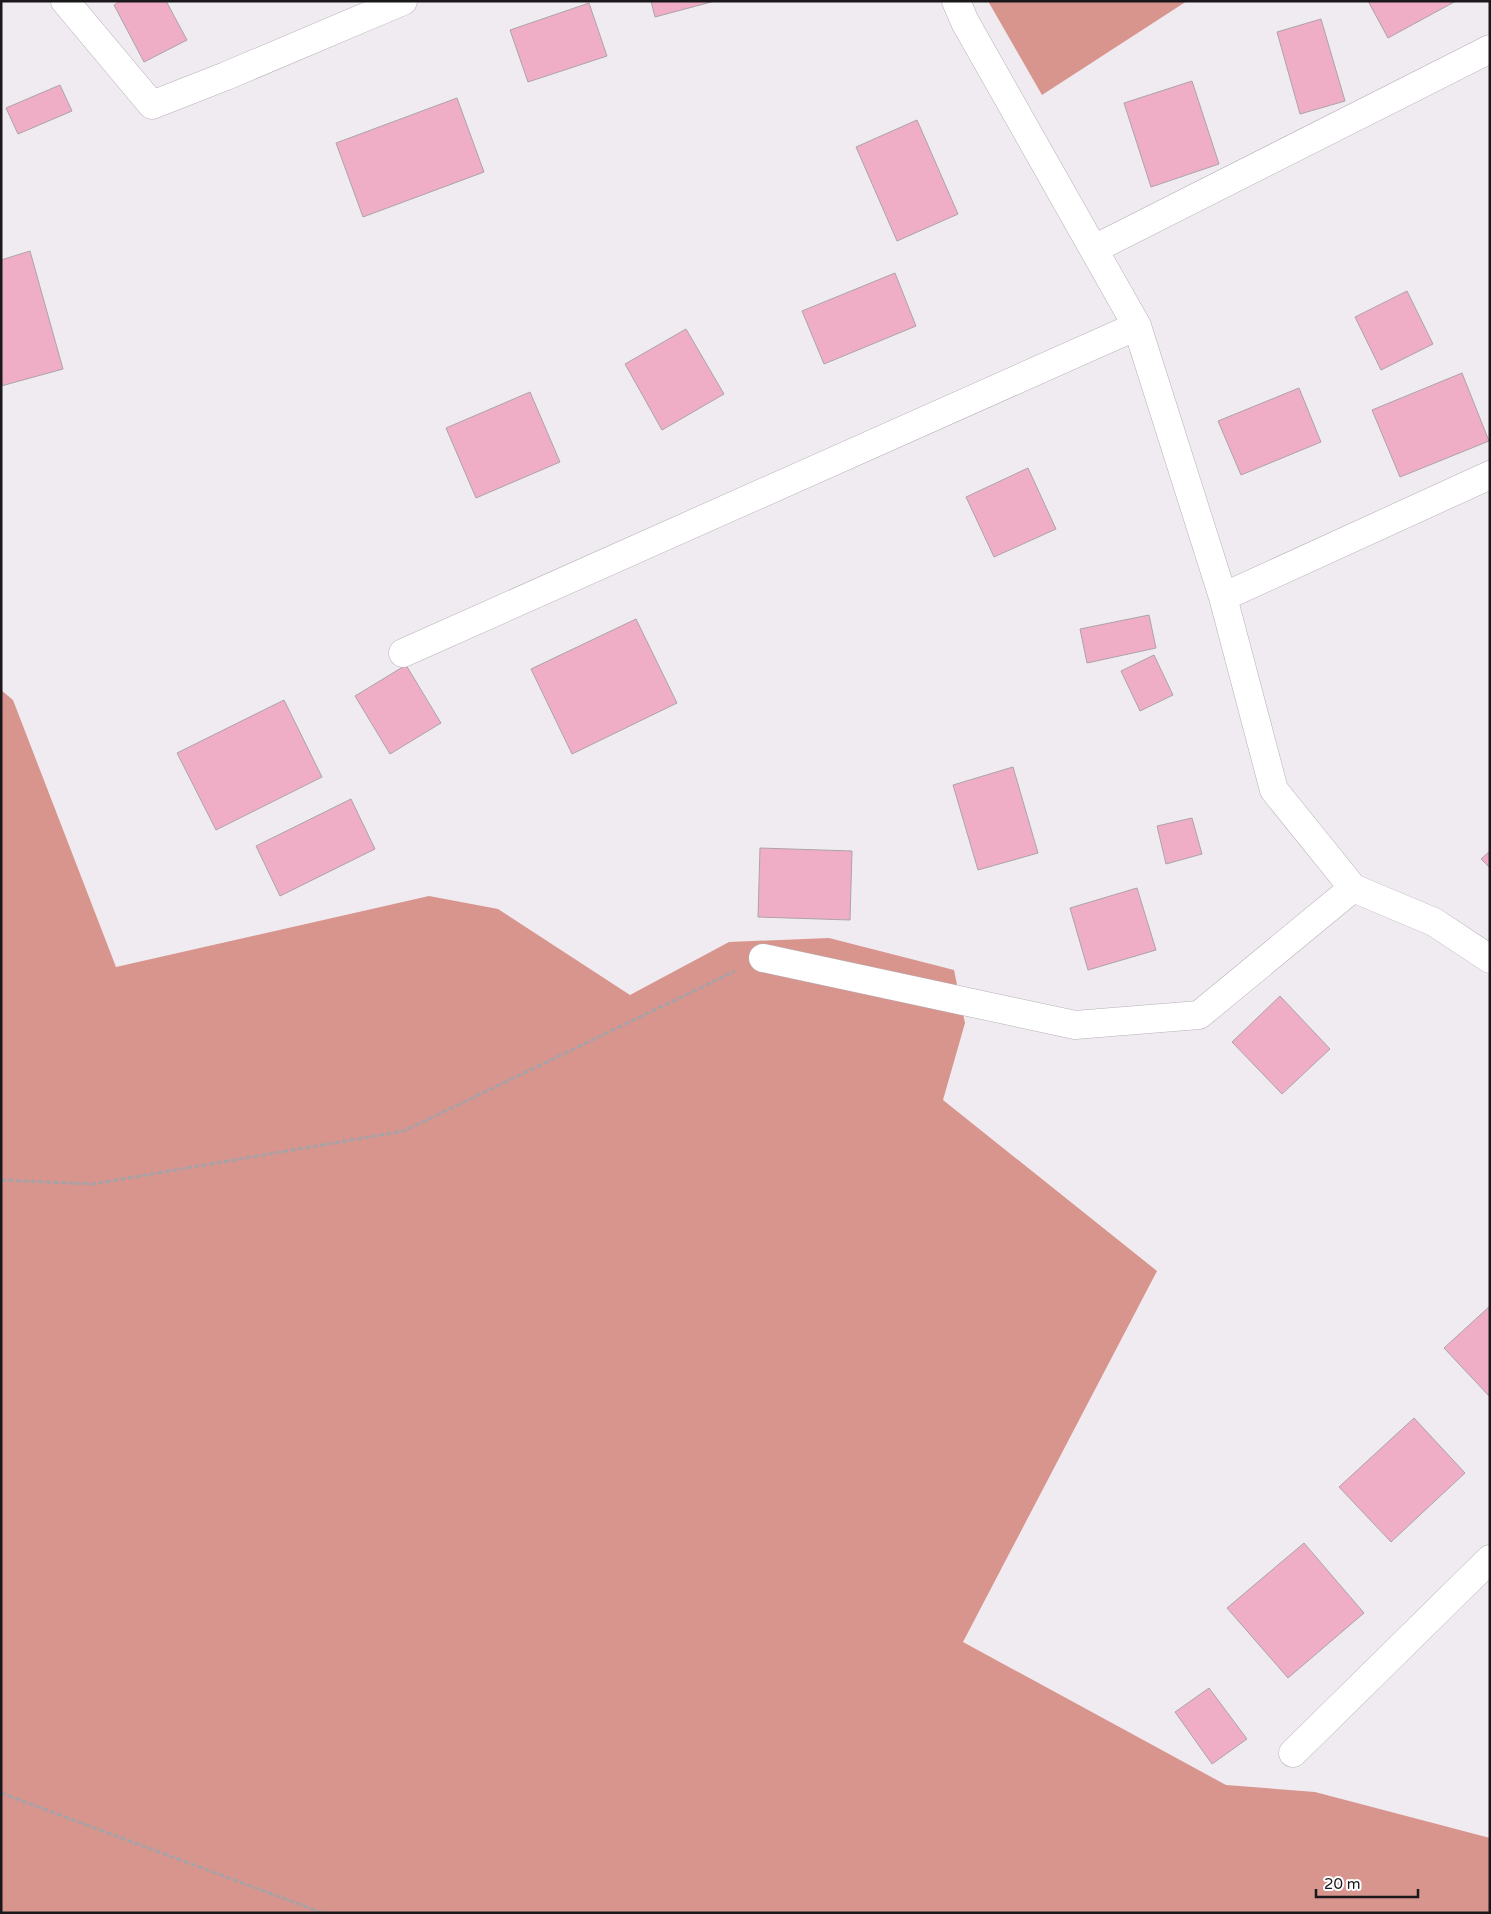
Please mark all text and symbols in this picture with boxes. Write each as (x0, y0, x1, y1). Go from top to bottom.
scale bar (1316, 1866, 1418, 1898)
text: 20 m (1324, 1875, 1361, 1893)

